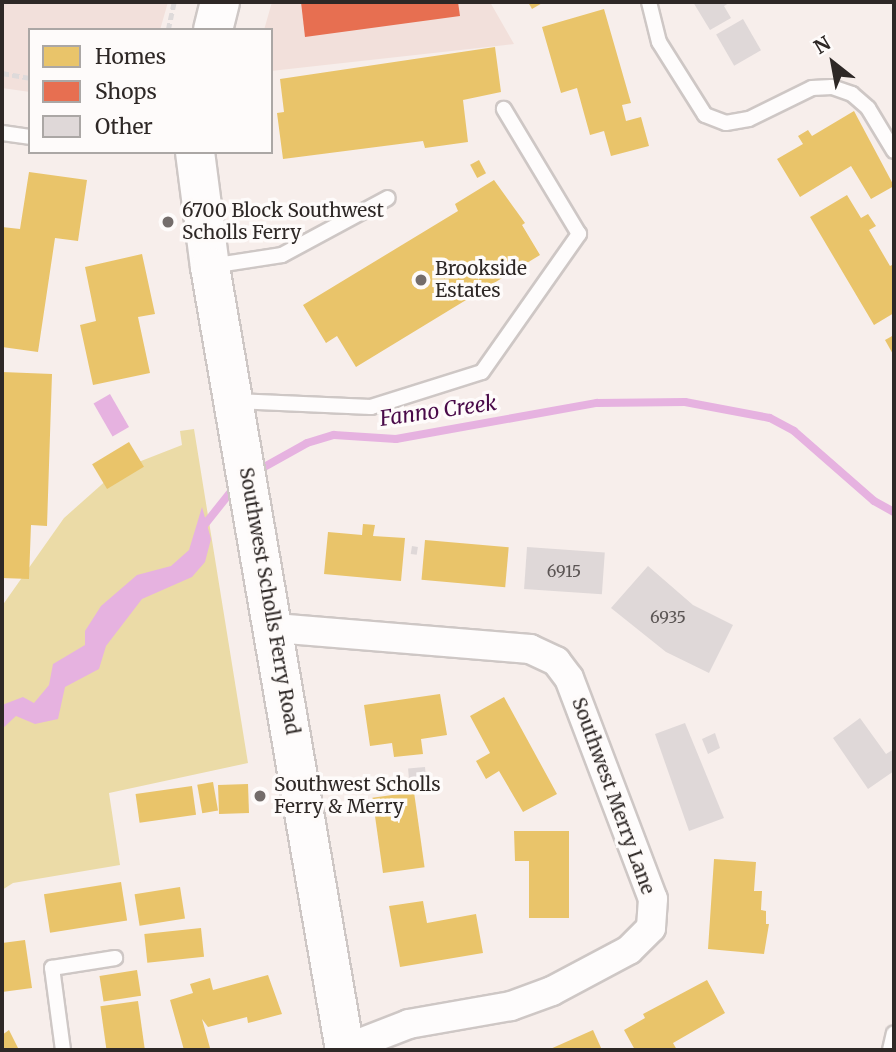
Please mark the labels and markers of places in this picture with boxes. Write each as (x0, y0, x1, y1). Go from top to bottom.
place label: 6700 Block Southwest Scholls Ferry (182, 200, 384, 244)
marker: 6700 Block Southwest Scholls Ferry (160, 214, 176, 230)
place label: Brookside Estates (435, 258, 527, 302)
marker: Brookside Estates (413, 272, 429, 288)
place label: Southwest Scholls Ferry & Merry (274, 774, 441, 818)
marker: Southwest Scholls Ferry & Merry (252, 788, 268, 804)

